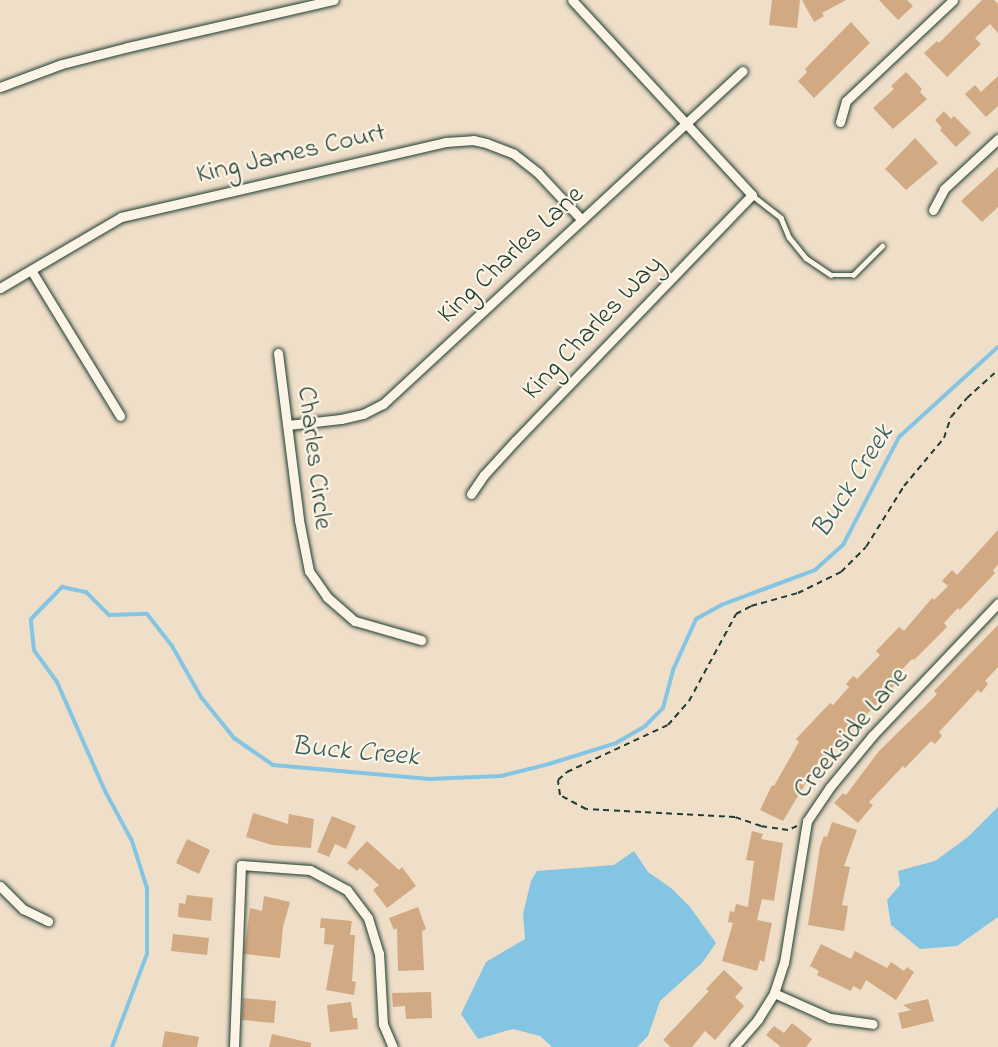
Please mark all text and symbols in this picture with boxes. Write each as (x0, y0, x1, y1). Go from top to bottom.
street label: King James Court (193, 116, 389, 192)
street label: King Charles Lane (431, 179, 591, 331)
street label: King Charles Way (516, 249, 670, 407)
street label: Charles Circle (289, 384, 339, 532)
water label: Buck Creek (806, 419, 902, 545)
street label: Creekside Lane (787, 661, 915, 805)
water label: Buck Creek (290, 731, 420, 775)

